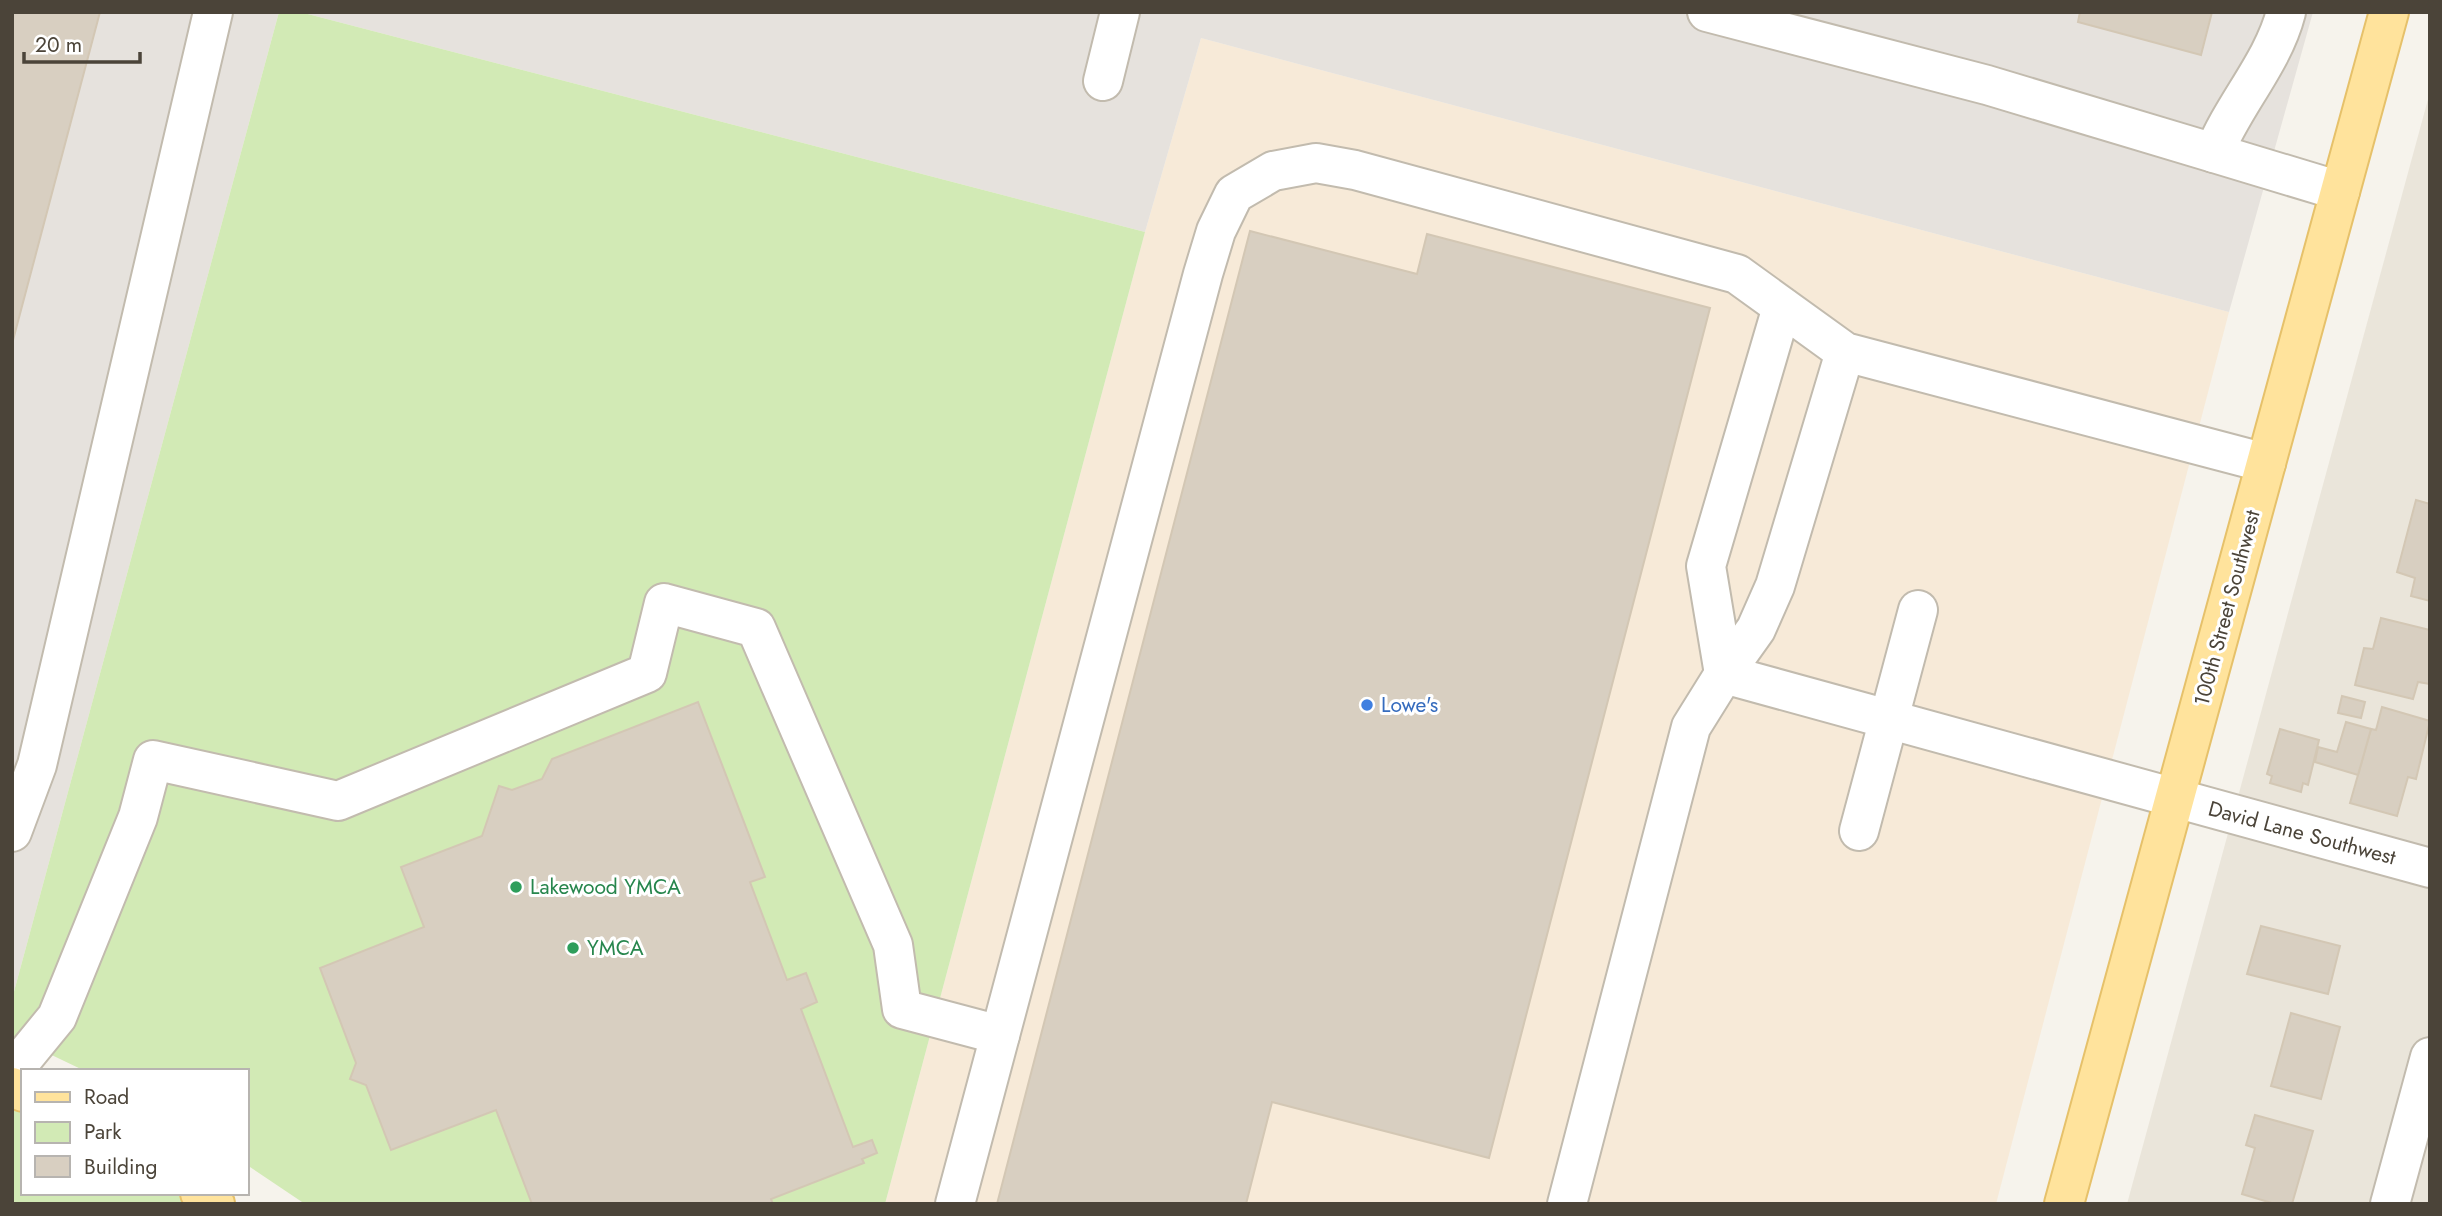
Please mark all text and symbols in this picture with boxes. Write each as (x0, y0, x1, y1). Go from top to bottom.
scale bar (24, 21, 140, 65)
text: 20 m (35, 30, 82, 60)
street label: 100th Street Southwest (2186, 507, 2268, 709)
place label: Lowe's (1381, 690, 1438, 720)
marker: Lowe's (1359, 697, 1375, 713)
street label: David Lane Southwest (2205, 794, 2399, 872)
place label: Lakewood YMCA (530, 872, 681, 902)
marker: Lakewood YMCA (508, 879, 524, 895)
place label: YMCA (587, 933, 644, 963)
marker: YMCA (565, 940, 581, 956)
legend (21, 1069, 248, 1195)
text: Road (84, 1082, 129, 1112)
text: Park (84, 1117, 122, 1147)
text: Building (84, 1152, 157, 1182)

